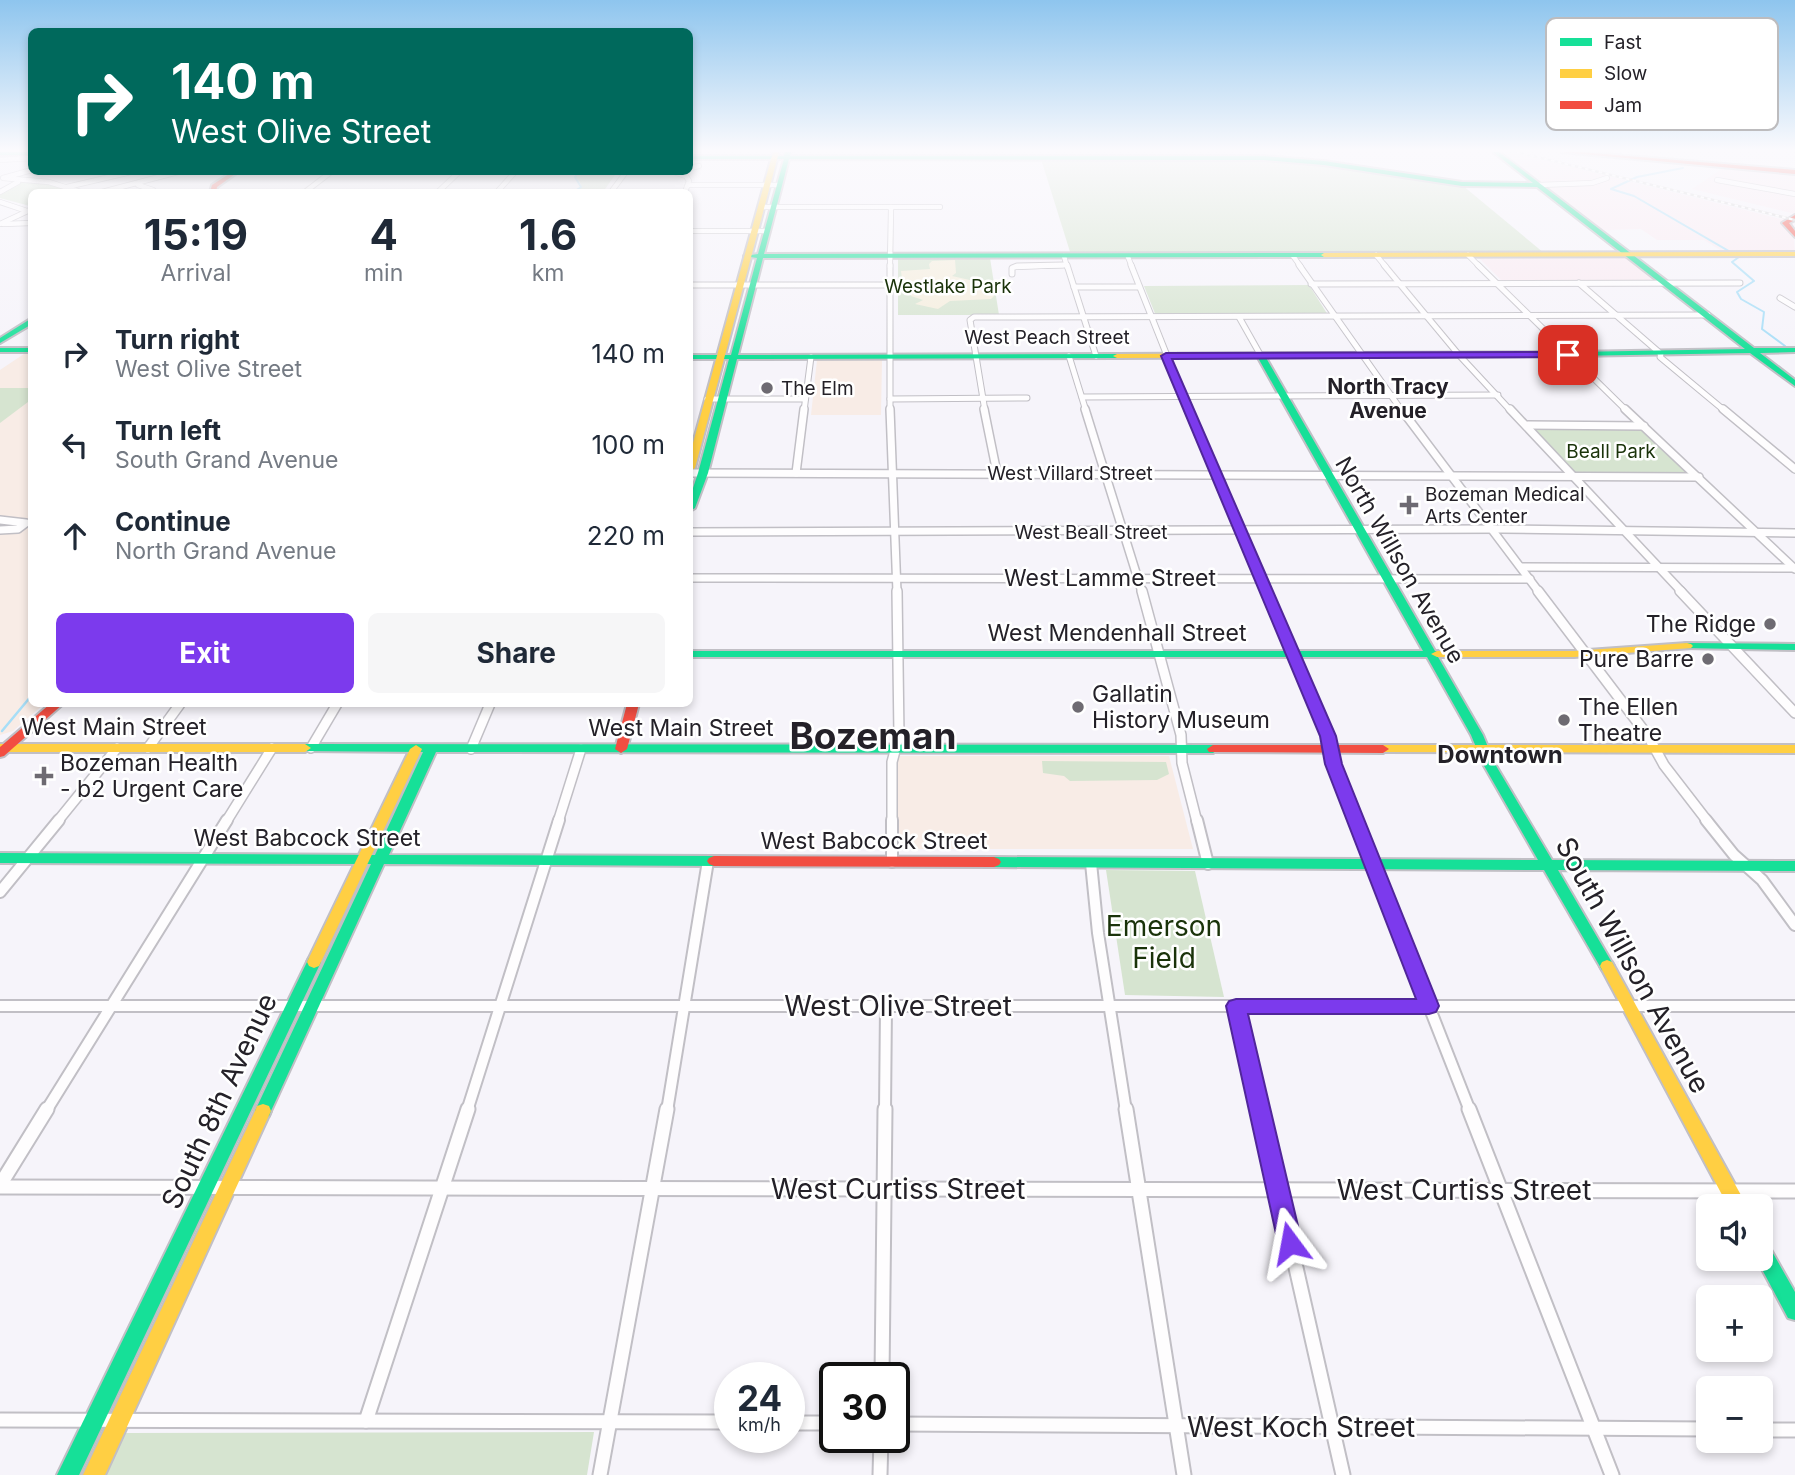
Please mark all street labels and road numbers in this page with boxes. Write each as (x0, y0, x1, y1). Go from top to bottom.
street label: West Peach Street (964, 326, 1130, 349)
street label: North Willson Avenue (1329, 452, 1471, 668)
street label: West Villard Street (987, 462, 1153, 485)
street label: West Beall Street (1015, 521, 1167, 544)
street label: West Lamme Street (1004, 564, 1216, 592)
street label: West Mendenhall Street (988, 619, 1247, 647)
street label: West Main Street (21, 713, 207, 741)
street label: West Main Street (588, 714, 774, 742)
street label: West Babcock Street (193, 824, 421, 852)
street label: West Babcock Street (760, 827, 988, 855)
street label: South Willson Avenue (1549, 831, 1717, 1099)
street label: South 8th Avenue (154, 988, 284, 1214)
street label: West Olive Street (784, 989, 1012, 1023)
street label: West Curtiss Street (771, 1172, 1025, 1206)
street label: West Curtiss Street (1337, 1173, 1591, 1207)
street label: West Koch Street (1187, 1410, 1415, 1444)

